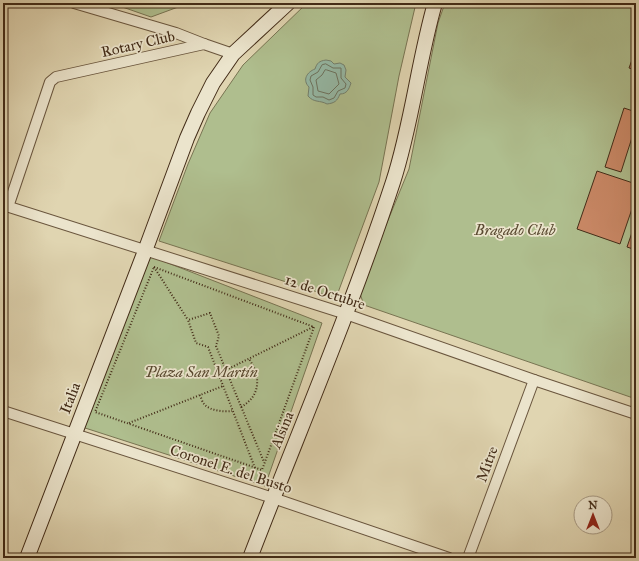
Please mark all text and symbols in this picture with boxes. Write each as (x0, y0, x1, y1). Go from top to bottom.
street label: Rotary Club (99, 27, 177, 61)
park label: Bragado Club (474, 221, 556, 239)
street label: 12 de Octubre (282, 271, 368, 313)
park label: Plaza San Martín (144, 363, 258, 381)
street label: Italia (56, 379, 84, 416)
street label: Alsina (266, 408, 298, 452)
street label: Coronel E. del Busto (168, 441, 295, 497)
street label: Mitre (472, 444, 502, 484)
north arrow (573, 495, 613, 535)
text: N (588, 499, 598, 512)

